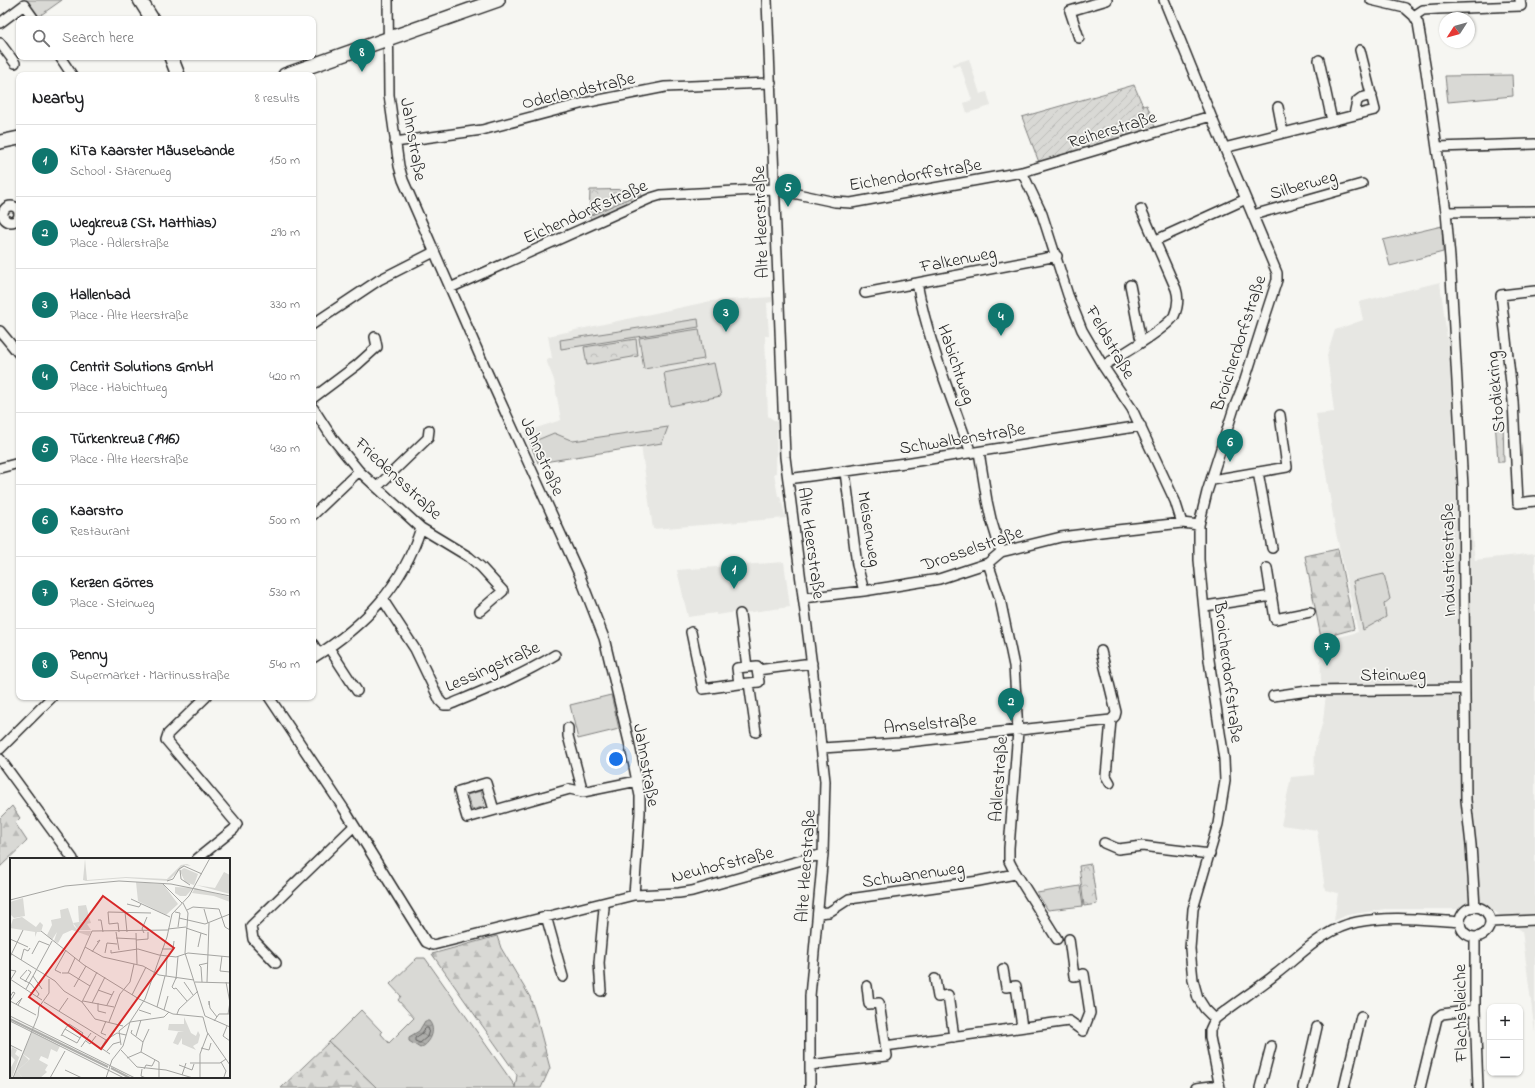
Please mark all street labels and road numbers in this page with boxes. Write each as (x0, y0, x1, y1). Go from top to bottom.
street label: Oderlandstraße (519, 66, 638, 118)
street label: Jahnstraße (392, 96, 432, 184)
street label: Reiherstraße (1065, 105, 1161, 157)
street label: Eichendorffstraße (847, 153, 984, 199)
street label: Alte Heerstraße (747, 164, 777, 279)
street label: Silberweg (1267, 164, 1341, 209)
street label: Eichendorffstraße (519, 173, 653, 252)
street label: Falkenweg (917, 241, 999, 282)
street label: Broicherdorfstraße (1205, 271, 1274, 416)
street label: Feldstraße (1077, 301, 1141, 385)
street label: Habichtweg (928, 321, 981, 409)
street label: Stodiekring (1480, 350, 1515, 434)
street label: Jahnstraße (512, 413, 570, 501)
street label: Schwalbenstraße (898, 417, 1028, 463)
street label: Friedensstraße (347, 431, 448, 528)
street label: Alte Heerstraße (789, 486, 831, 602)
street label: Meisenweg (848, 490, 887, 569)
street label: Industriestraße (1436, 502, 1464, 617)
street label: Drosselstraße (918, 520, 1028, 580)
street label: Broicherdorfstraße (1205, 599, 1249, 745)
street label: Lessingstraße (441, 635, 546, 701)
street label: Steinweg (1360, 662, 1426, 691)
street label: Amselstraße (883, 708, 979, 742)
street label: Jahnstraße (625, 722, 665, 810)
street label: Adlerstraße (984, 734, 1016, 823)
street label: Alte Heerstraße (790, 808, 824, 923)
street label: Neuhofstraße (669, 840, 777, 891)
street label: Schwanenweg (860, 856, 966, 897)
street label: Flachsbleiche (1448, 963, 1476, 1063)

